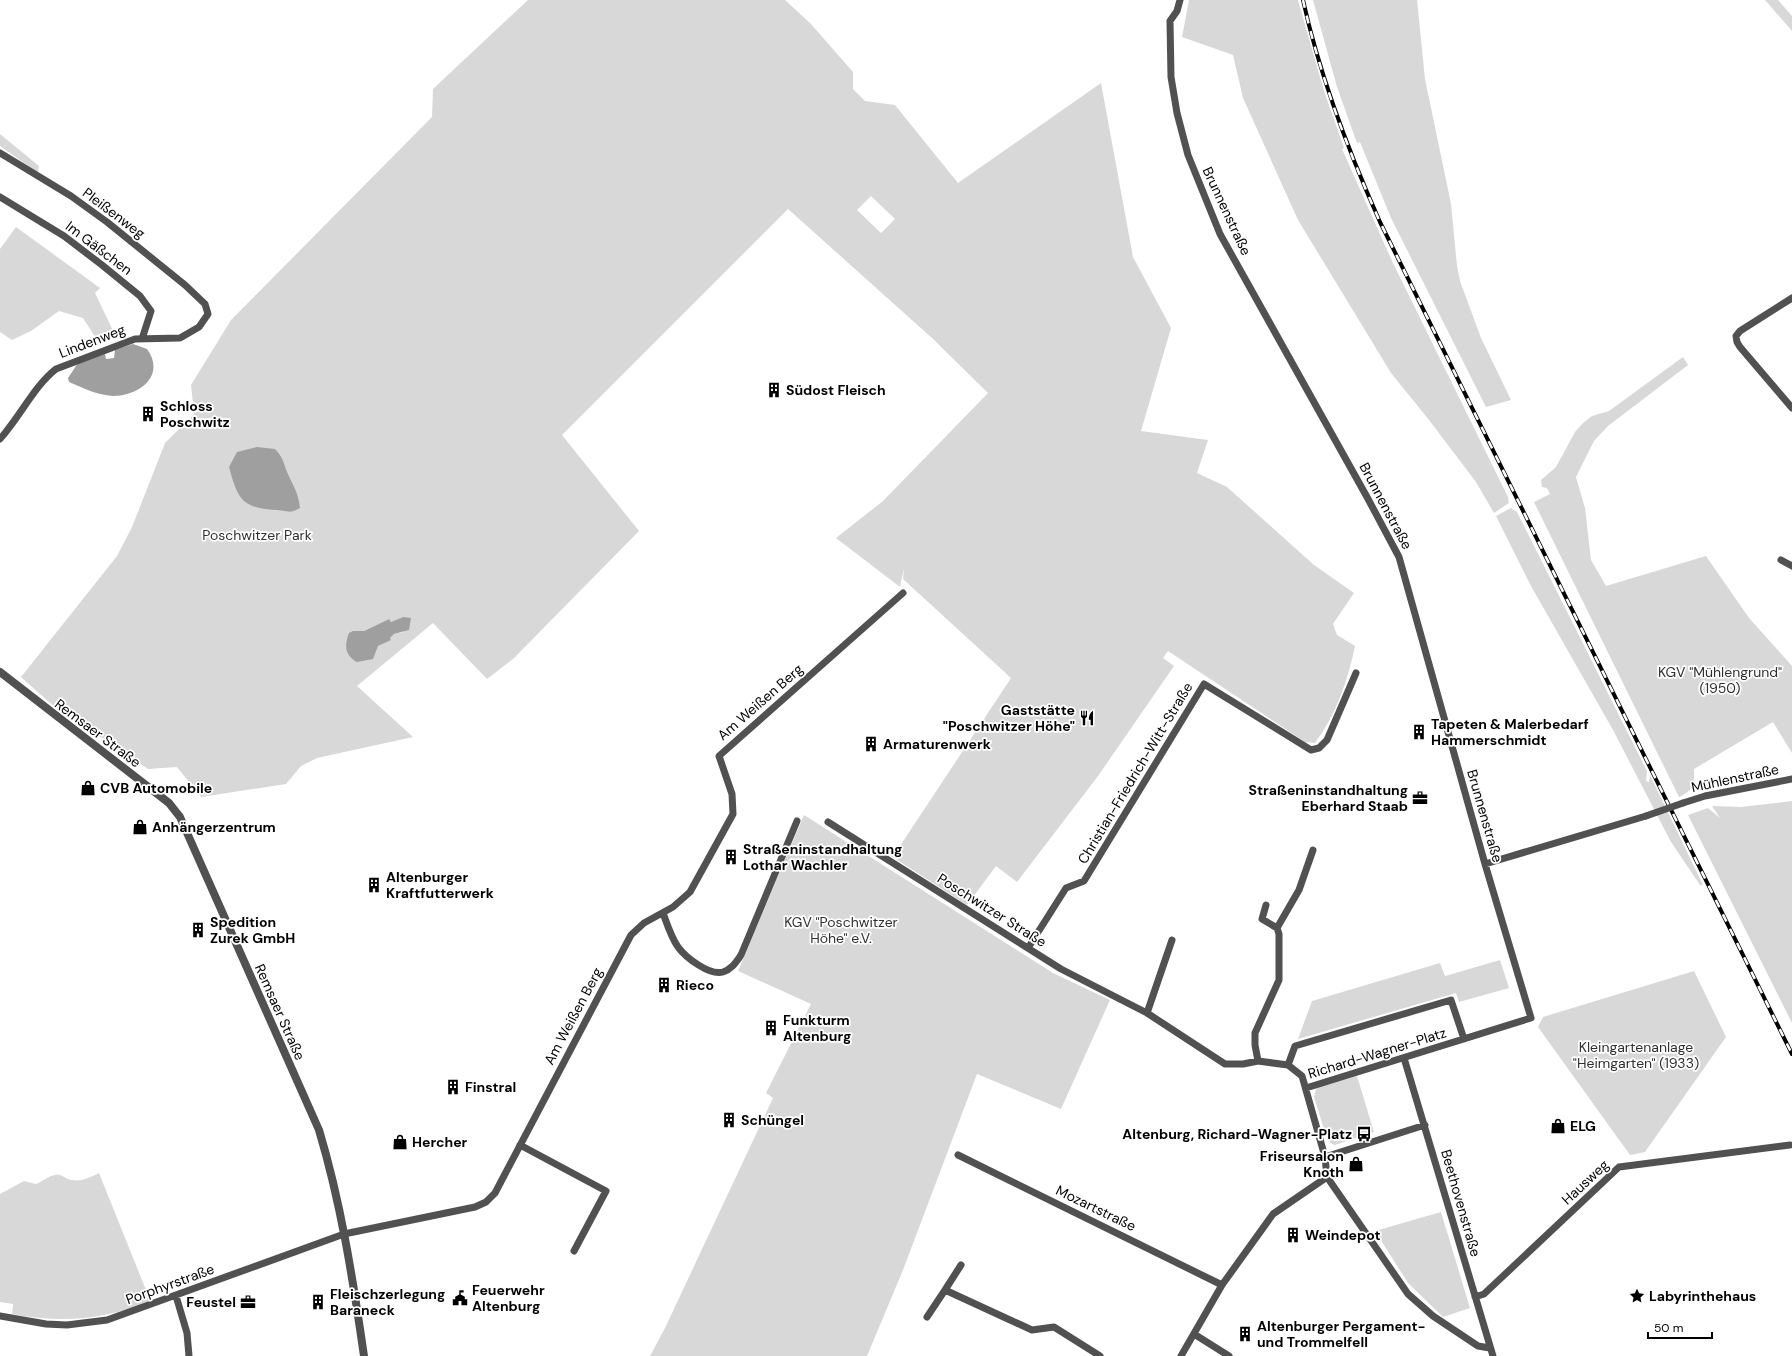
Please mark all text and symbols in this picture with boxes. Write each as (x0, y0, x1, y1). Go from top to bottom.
street label: Brunnenstraße (1199, 164, 1255, 258)
street label: Pleißenweg (79, 184, 149, 242)
street label: Im Gäßchen (62, 217, 136, 279)
street label: Lindenweg (56, 320, 128, 362)
building icon: Südost Fleisch (765, 381, 783, 399)
place label: Südost Fleisch (786, 381, 886, 399)
place label: Schloss Poschwitz (160, 397, 230, 431)
building icon: Schloss Poschwitz (139, 405, 157, 423)
street label: Brunnenstraße (1356, 460, 1416, 553)
park label: Poschwitzer Park (202, 526, 312, 544)
street label: Am Weißen Berg (713, 660, 807, 744)
park label: KGV "Mühlengrund" (1950) (1658, 663, 1782, 697)
street label: Christian-Friedrich-Witt-Straße (1074, 679, 1196, 867)
street label: Remsaer Straße (51, 695, 145, 771)
place label: Gaststätte "Poschwitzer Höhe" (943, 701, 1075, 735)
restaurant icon: Gaststätte "Poschwitzer Höhe" (1078, 709, 1096, 727)
place label: Tapeten & Malerbedarf Hammerschmidt (1431, 715, 1589, 749)
building icon: Tapeten & Malerbedarf Hammerschmidt (1410, 723, 1428, 741)
building icon: Armaturenwerk (862, 735, 880, 753)
place label: Armaturenwerk (883, 735, 991, 753)
street label: Mühlenstraße (1690, 760, 1780, 796)
street label: Brunnenstraße (1463, 768, 1507, 865)
shop icon: CVB Automobile (79, 779, 97, 797)
place label: CVB Automobile (100, 779, 212, 797)
place label: Straßeninstandhaltung Eberhard Staab (1249, 781, 1408, 815)
office icon: Straßeninstandhaltung Eberhard Staab (1411, 789, 1429, 807)
shop icon: Anhängerzentrum (131, 818, 149, 836)
place label: Anhängerzentrum (152, 818, 276, 836)
place label: Straßeninstandhaltung Lothar Wachler (743, 840, 902, 874)
building icon: Straßeninstandhaltung Lothar Wachler (722, 848, 740, 866)
place label: Altenburger Kraftfutterwerk (386, 868, 494, 902)
street label: Poschwitzer Straße (934, 869, 1050, 951)
building icon: Altenburger Kraftfutterwerk (365, 876, 383, 894)
place label: Spedition Zurek GmbH (210, 913, 295, 947)
park label: KGV "Poschwitzer Höhe" e.V. (784, 913, 898, 947)
building icon: Spedition Zurek GmbH (189, 921, 207, 939)
street label: Remsaer Straße (251, 961, 309, 1063)
street label: Am Weißen Berg (540, 964, 606, 1068)
building icon: Rieco (655, 976, 673, 994)
place label: Rieco (676, 976, 714, 994)
place label: Funkturm Altenburg (783, 1011, 851, 1045)
building icon: Funkturm Altenburg (762, 1019, 780, 1037)
street label: Richard-Wagner-Platz (1306, 1023, 1448, 1083)
park label: Kleingartenanlage "Heimgarten" (1933) (1573, 1038, 1699, 1072)
building icon: Finstral (444, 1078, 462, 1096)
place label: Finstral (465, 1078, 516, 1096)
building icon: Schüngel (720, 1111, 738, 1129)
place label: Schüngel (741, 1111, 804, 1129)
shop icon: ELG (1549, 1117, 1567, 1135)
place label: ELG (1570, 1117, 1596, 1135)
place label: Altenburg, Richard-Wagner-Platz (1122, 1125, 1352, 1143)
bus stop icon: Altenburg, Richard-Wagner-Platz (1355, 1125, 1373, 1143)
shop icon: Hercher (391, 1133, 409, 1151)
place label: Hercher (412, 1133, 468, 1151)
place label: Friseursalon Knoth (1260, 1147, 1344, 1181)
street label: Beethovenstraße (1437, 1147, 1485, 1259)
shop icon: Friseursalon Knoth (1347, 1155, 1365, 1173)
street label: Hausweg (1558, 1155, 1613, 1208)
street label: Mozartstraße (1053, 1181, 1139, 1235)
building icon: Weindepot (1284, 1226, 1302, 1244)
place label: Weindepot (1305, 1226, 1381, 1244)
street label: Porphyrstraße (123, 1260, 217, 1308)
place label: Feuerwehr Altenburg (472, 1281, 545, 1315)
place label: Fleischzerlegung Baraneck (330, 1285, 445, 1319)
place icon: Labyrinthehaus (1628, 1287, 1646, 1305)
place label: Labyrinthehaus (1649, 1287, 1756, 1305)
public building icon: Feuerwehr Altenburg (451, 1289, 469, 1307)
place label: Feustel (186, 1293, 236, 1311)
office icon: Feustel (239, 1293, 257, 1311)
building icon: Fleischzerlegung Baraneck (309, 1293, 327, 1311)
scale bar (1648, 1314, 1712, 1340)
place label: Altenburger Pergament- und Trommelfell (1257, 1317, 1426, 1351)
text: 50 m (1654, 1320, 1683, 1336)
building icon: Altenburger Pergament- und Trommelfell (1236, 1325, 1254, 1343)

